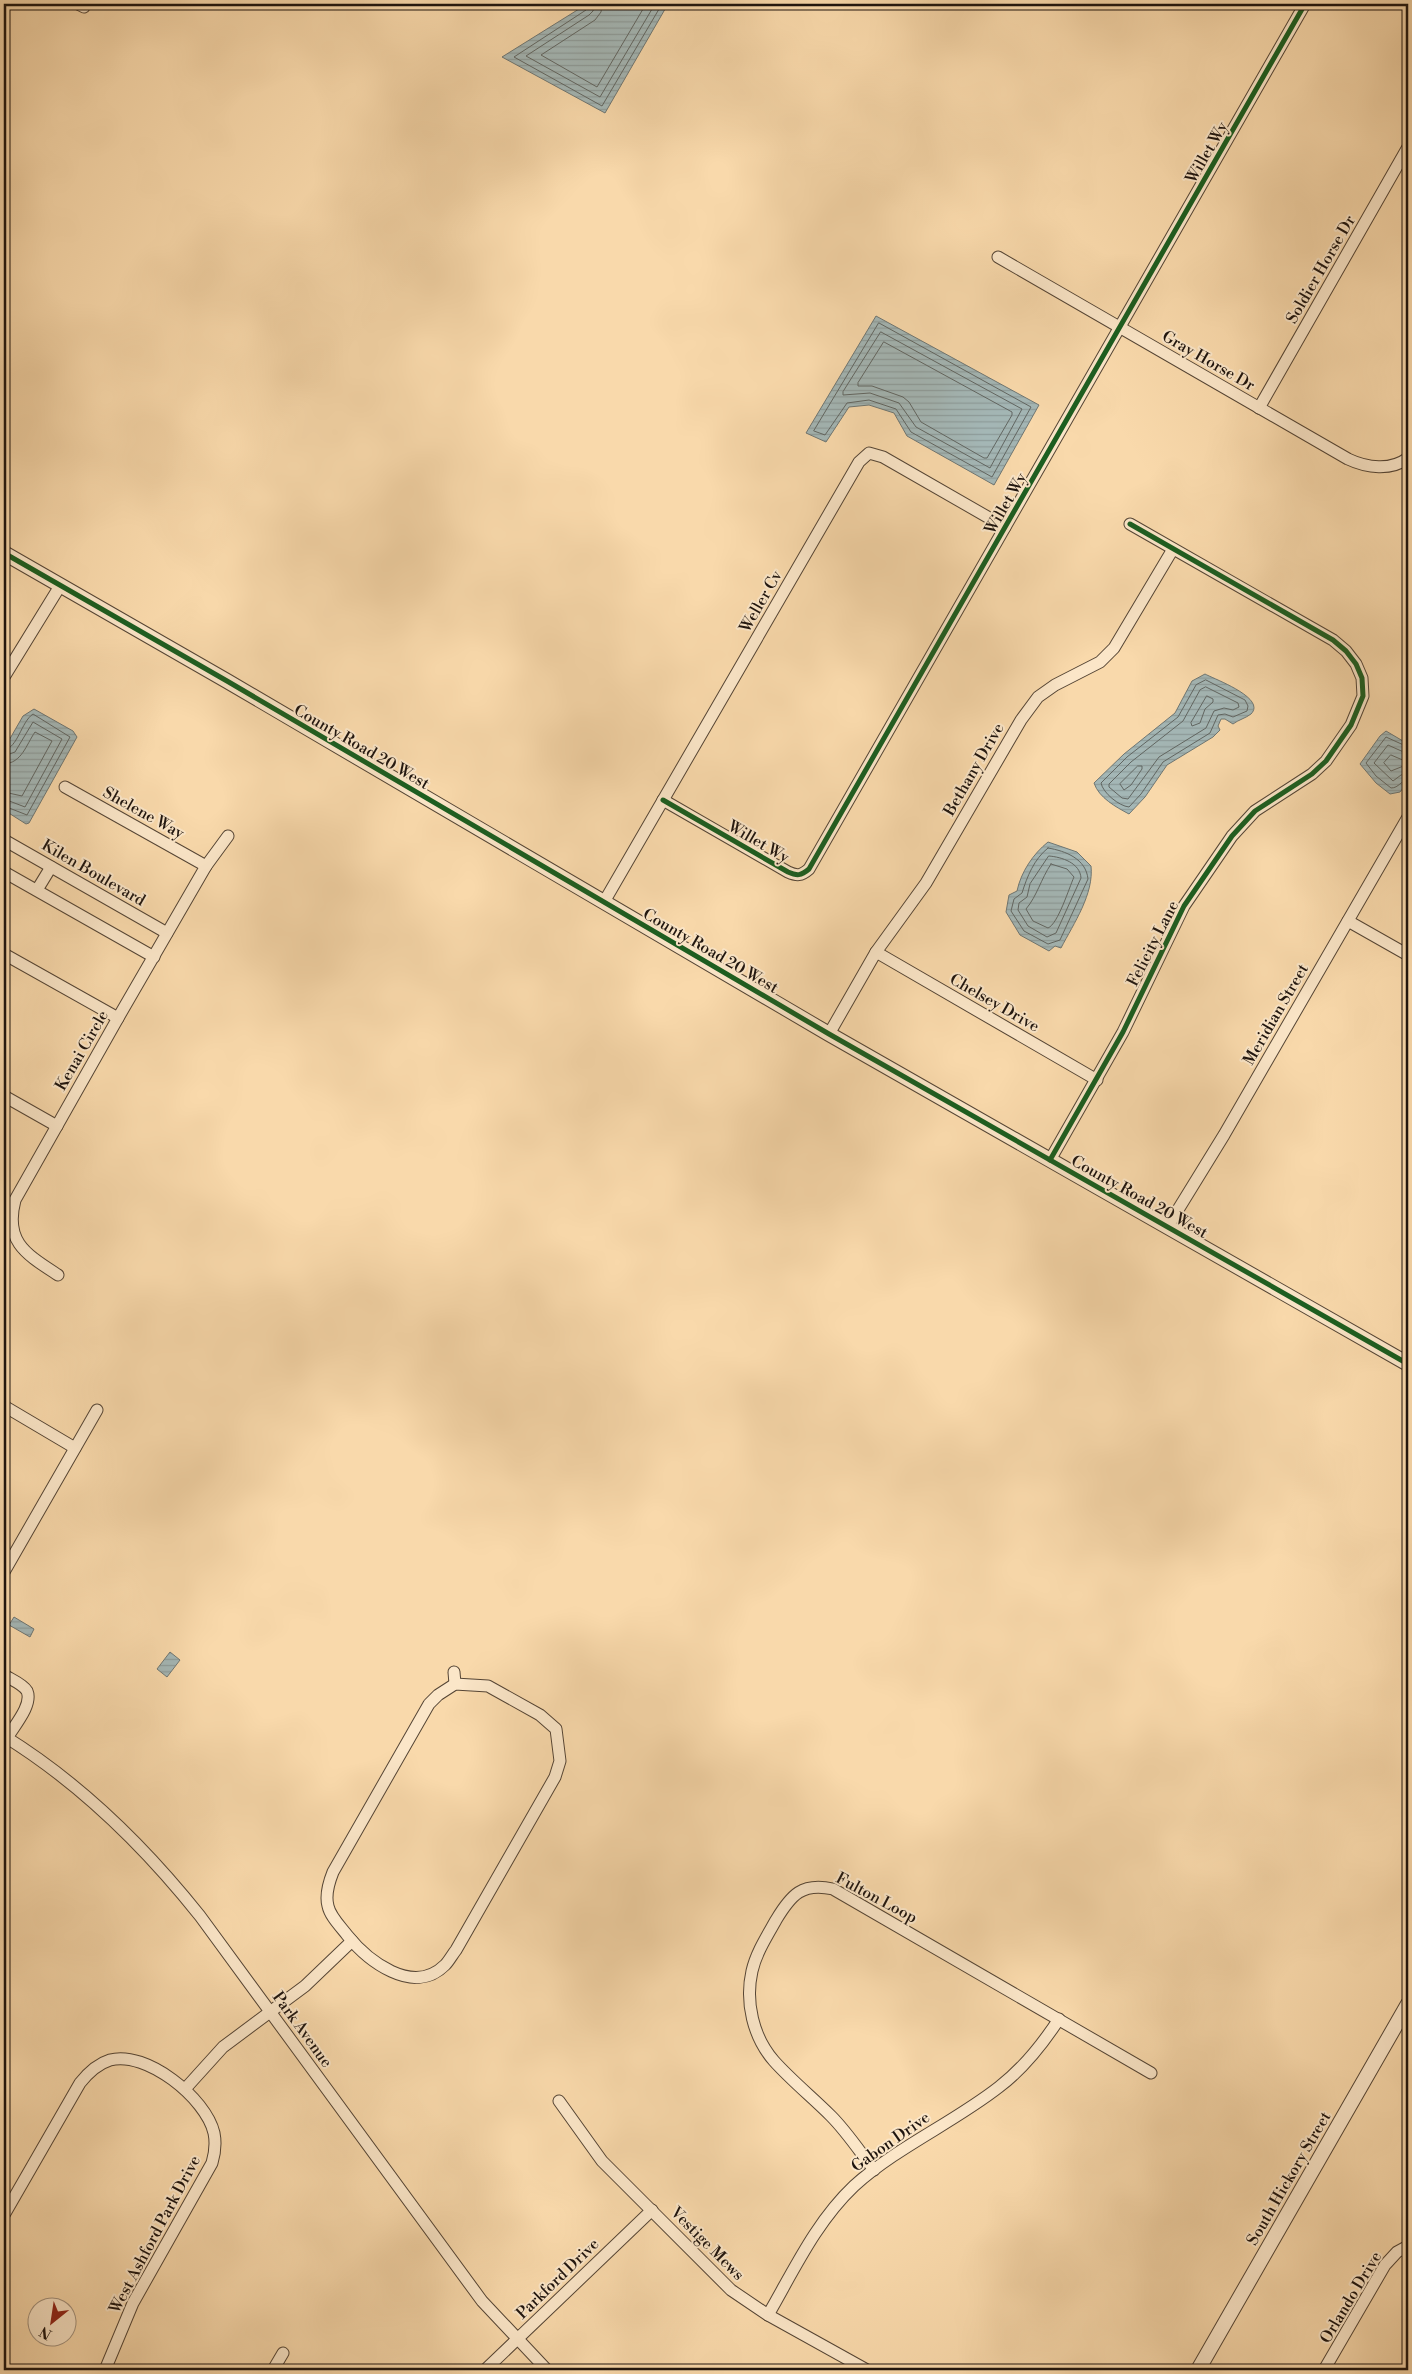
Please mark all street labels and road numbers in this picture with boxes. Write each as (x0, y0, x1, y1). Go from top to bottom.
street label: Willet Wy (1181, 118, 1233, 188)
street label: Soldier Horse Dr (1282, 212, 1360, 327)
street label: Gray Horse Dr (1158, 326, 1259, 396)
street label: Willet Wy (980, 469, 1032, 539)
street label: Weller Cv (735, 566, 787, 637)
street label: County Road 20 West (290, 700, 433, 794)
street label: Bethany Drive (939, 719, 1009, 820)
street label: Shelene Way (99, 782, 188, 843)
street label: Willet Wy (723, 816, 793, 868)
street label: Kilen Boulevard (38, 835, 149, 911)
street label: Felicity Lane (1123, 897, 1183, 990)
street label: County Road 20 West (639, 904, 782, 998)
street label: Meridian Street (1239, 960, 1313, 1069)
street label: Chelsey Drive (946, 969, 1043, 1037)
street label: Kenai Circle (51, 1007, 113, 1094)
street label: County Road 20 West (1068, 1151, 1212, 1243)
street label: Fulton Loop (832, 1868, 921, 1928)
street label: Park Avenue (268, 1988, 337, 2072)
street label: Gabon Drive (847, 2107, 934, 2176)
street label: South Hickory Street (1242, 2108, 1336, 2249)
street label: West Ashford Park Drive (104, 2152, 205, 2318)
street label: Vestige Mews (666, 2202, 748, 2285)
street label: Parkford Drive (512, 2234, 603, 2323)
street label: Orlando Drive (1316, 2248, 1386, 2347)

